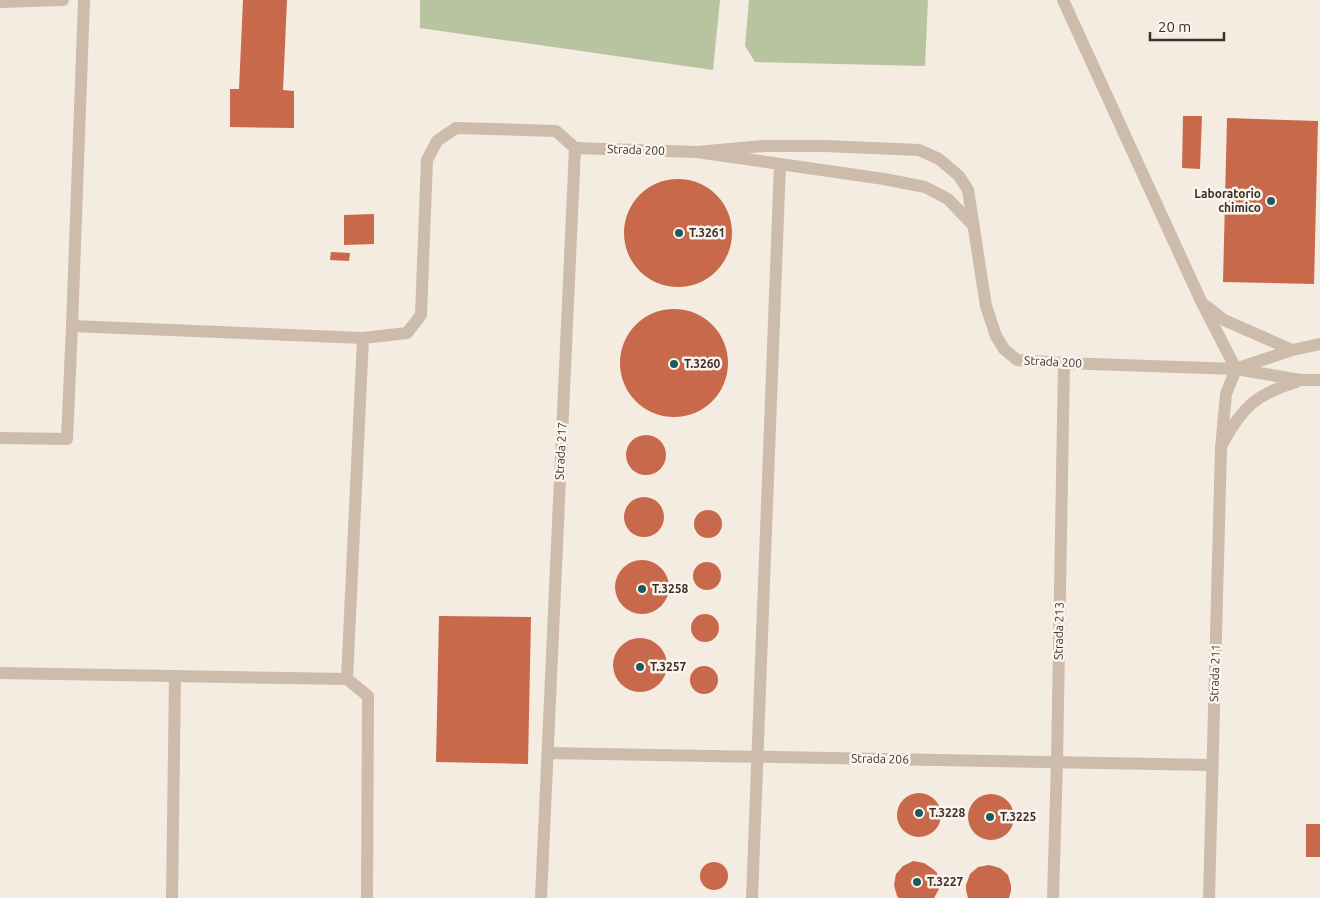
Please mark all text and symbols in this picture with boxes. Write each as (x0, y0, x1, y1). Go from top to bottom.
scale bar (1150, 10, 1224, 42)
text: 20 m (1158, 18, 1191, 35)
street label: Strada 200 (607, 142, 665, 157)
place label: Laboratorio chimico (1194, 187, 1261, 214)
marker: Laboratorio chimico (1265, 195, 1277, 207)
place label: T.3261 (689, 226, 725, 239)
marker: T.3261 (673, 227, 685, 239)
street label: Strada 200 (1024, 353, 1083, 370)
place label: T.3260 (684, 357, 721, 370)
marker: T.3260 (668, 358, 680, 370)
street label: Strada 217 (552, 422, 569, 480)
place label: T.3258 (652, 582, 689, 595)
marker: T.3258 (636, 583, 648, 595)
street label: Strada 213 (1051, 602, 1066, 660)
street label: Strada 211 (1207, 644, 1222, 702)
place label: T.3257 (650, 660, 687, 673)
marker: T.3257 (634, 661, 646, 673)
street label: Strada 206 (851, 751, 909, 766)
place label: T.3228 (929, 806, 966, 819)
marker: T.3228 (913, 807, 925, 819)
place label: T.3225 (1000, 810, 1037, 823)
marker: T.3225 (984, 811, 996, 823)
place label: T.3227 (927, 875, 964, 888)
marker: T.3227 (911, 876, 923, 888)

